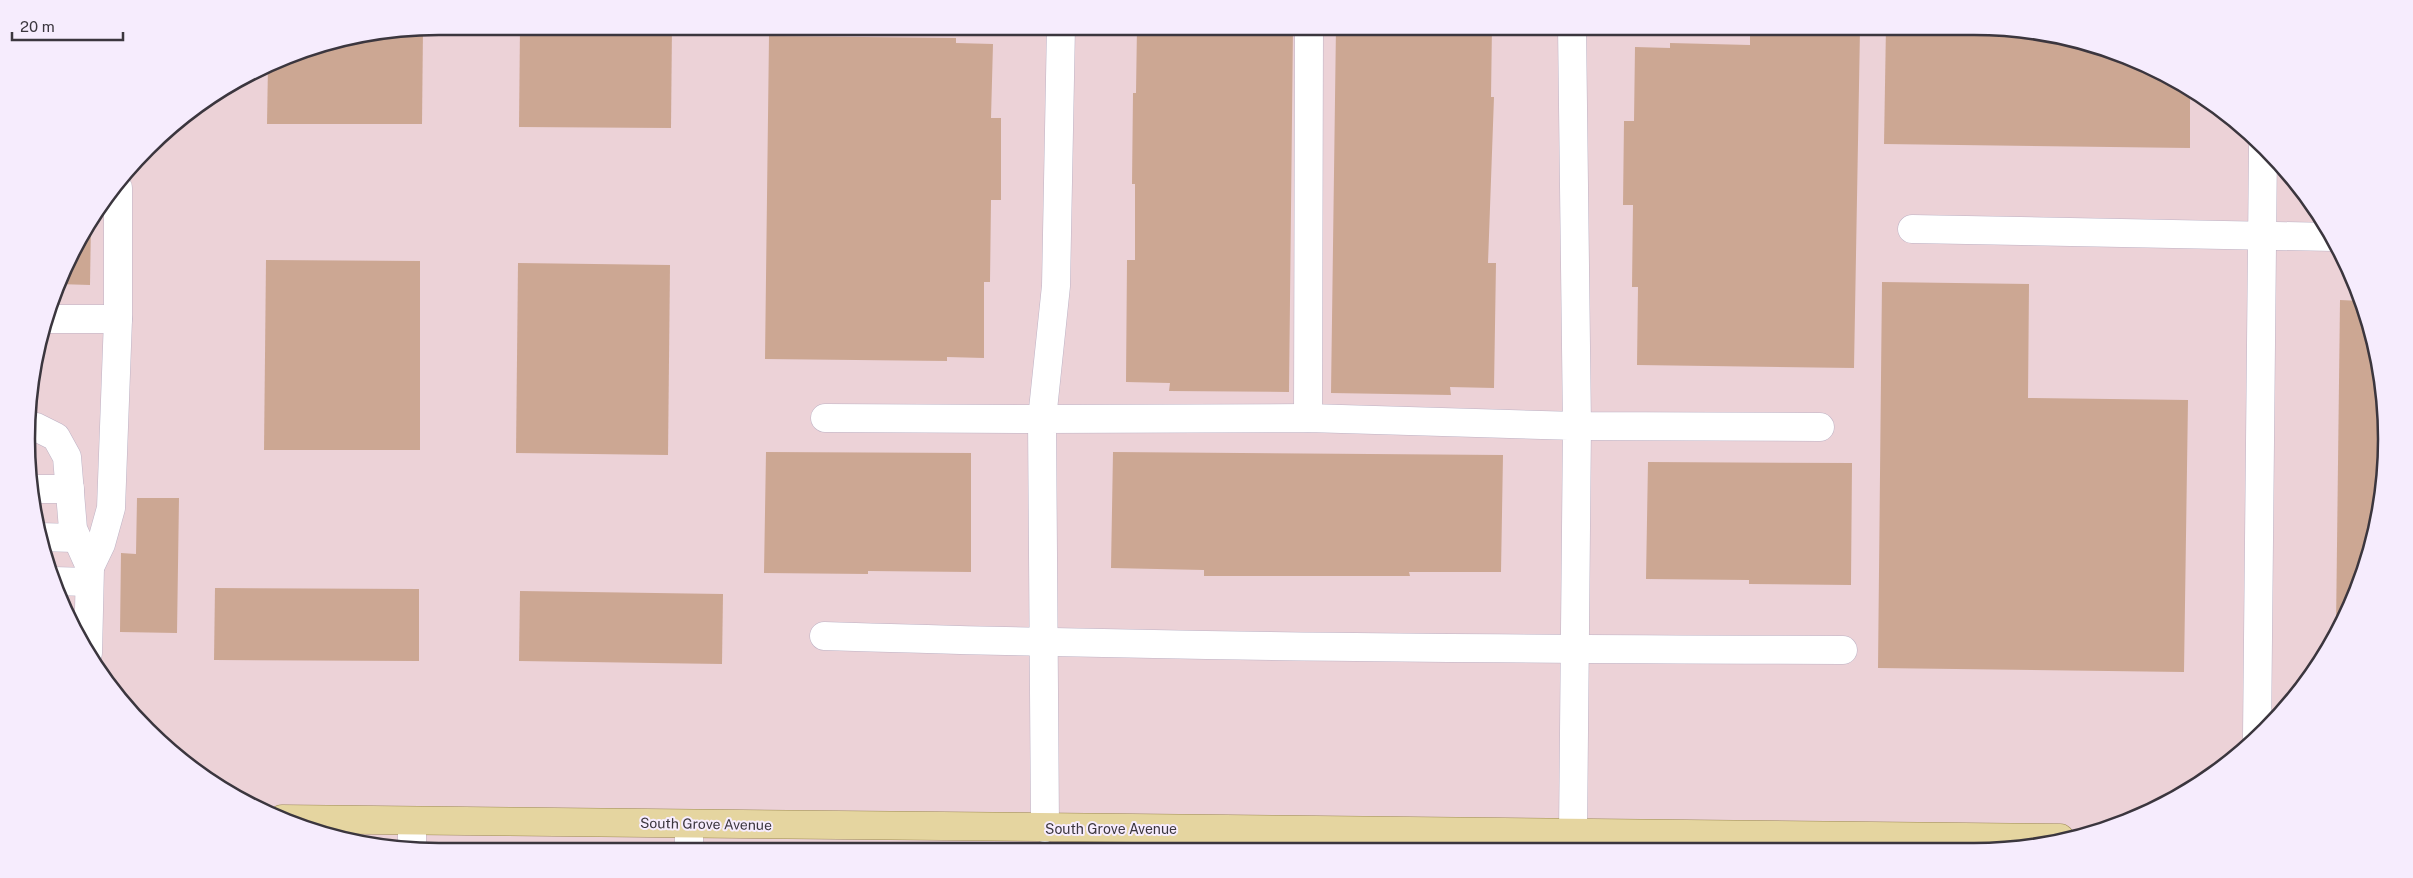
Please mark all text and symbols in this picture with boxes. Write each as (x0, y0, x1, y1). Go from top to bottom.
scale bar (12, 10, 124, 42)
text: 20 m (20, 18, 55, 35)
street label: South Grove Avenue (640, 815, 772, 833)
street label: South Grove Avenue (1045, 821, 1177, 837)

